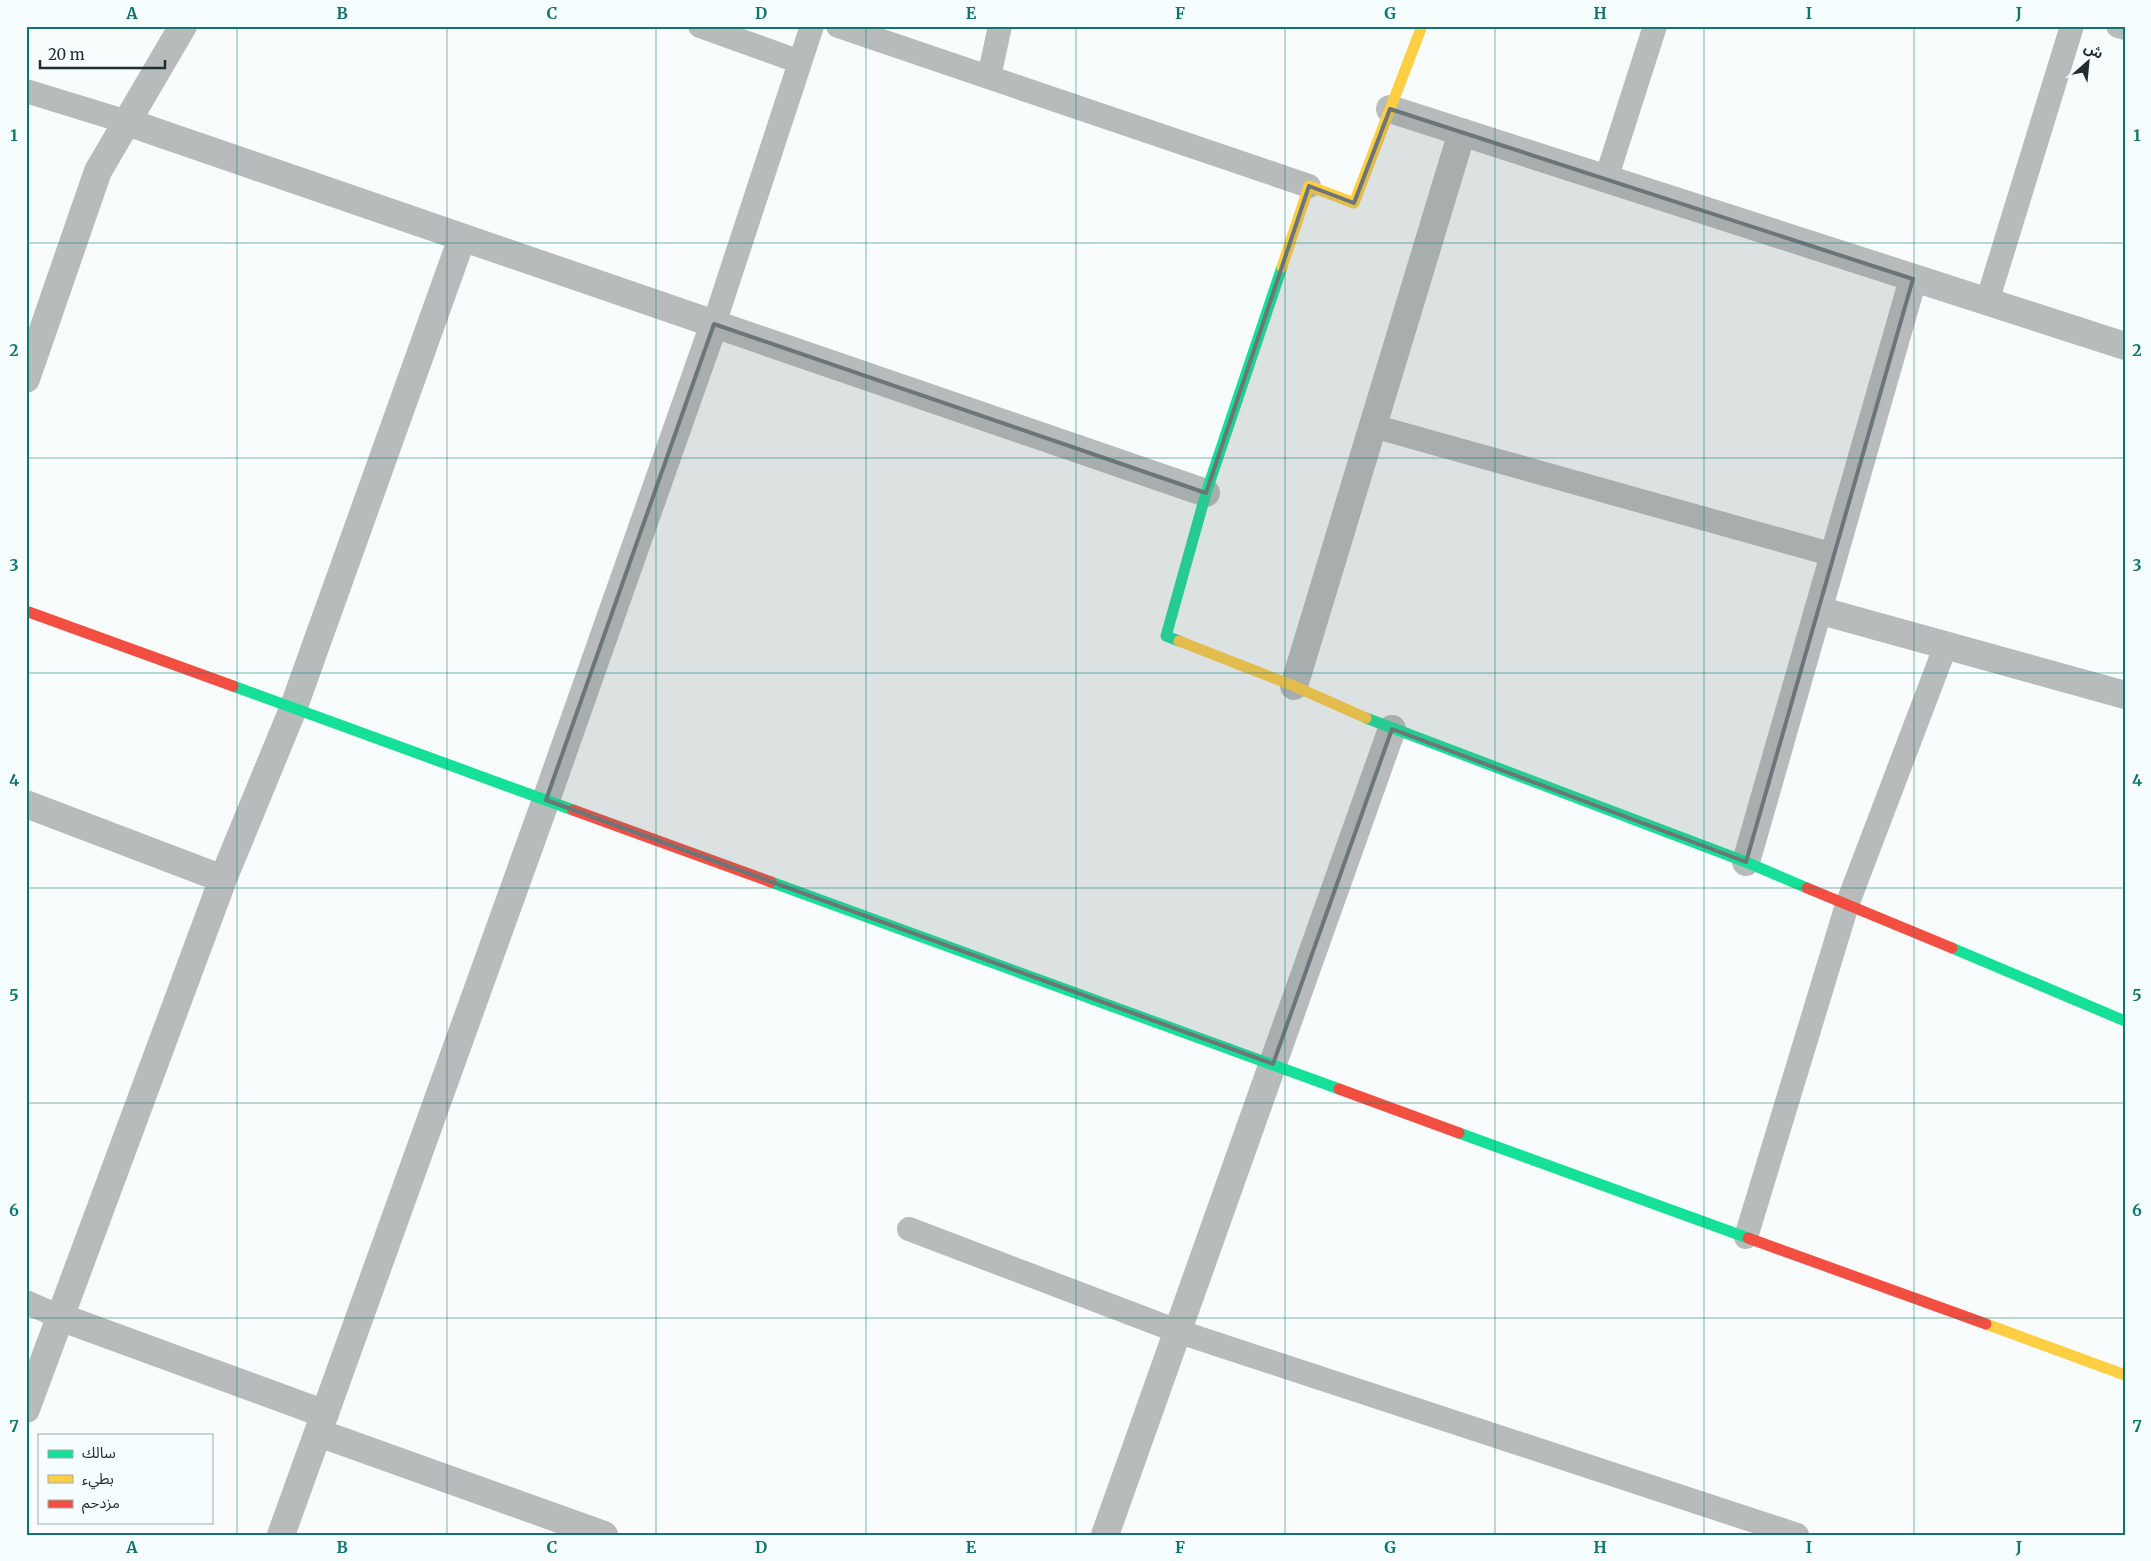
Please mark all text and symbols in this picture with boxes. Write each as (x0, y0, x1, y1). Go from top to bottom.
text: A (125, 3, 138, 23)
text: B (336, 3, 348, 23)
text: C (547, 3, 557, 23)
text: D (755, 3, 767, 23)
text: E (966, 3, 977, 23)
text: F (1175, 3, 1185, 23)
text: G (1384, 3, 1396, 23)
text: H (1593, 3, 1607, 23)
text: I (1806, 3, 1812, 23)
text: J (2015, 3, 2022, 23)
scale bar (40, 38, 165, 70)
north arrow (2064, 38, 2114, 88)
text: ش (2081, 38, 2107, 63)
text: 20 m (48, 45, 85, 64)
text: 1 (10, 125, 18, 145)
text: 1 (2133, 125, 2141, 145)
text: 2 (9, 340, 19, 360)
text: 2 (2132, 340, 2142, 360)
text: 3 (9, 555, 19, 575)
text: 3 (2132, 555, 2142, 575)
text: 4 (9, 770, 19, 790)
text: 4 (2132, 770, 2142, 790)
text: 5 (9, 985, 19, 1005)
text: 5 (2132, 985, 2142, 1005)
text: 6 (9, 1200, 19, 1220)
text: 6 (2132, 1200, 2142, 1220)
text: 7 (9, 1416, 19, 1436)
text: 7 (2132, 1416, 2142, 1436)
legend (38, 1434, 212, 1524)
text: سالك (82, 1443, 116, 1462)
text: بطيء (82, 1469, 114, 1490)
text: مزدحم (82, 1493, 120, 1514)
text: A (125, 1537, 138, 1557)
text: B (336, 1537, 348, 1557)
text: C (547, 1537, 557, 1557)
text: D (755, 1537, 767, 1557)
text: E (966, 1537, 977, 1557)
text: F (1175, 1537, 1185, 1557)
text: G (1384, 1537, 1396, 1557)
text: H (1593, 1537, 1607, 1557)
text: I (1806, 1537, 1812, 1557)
text: J (2015, 1537, 2022, 1557)

